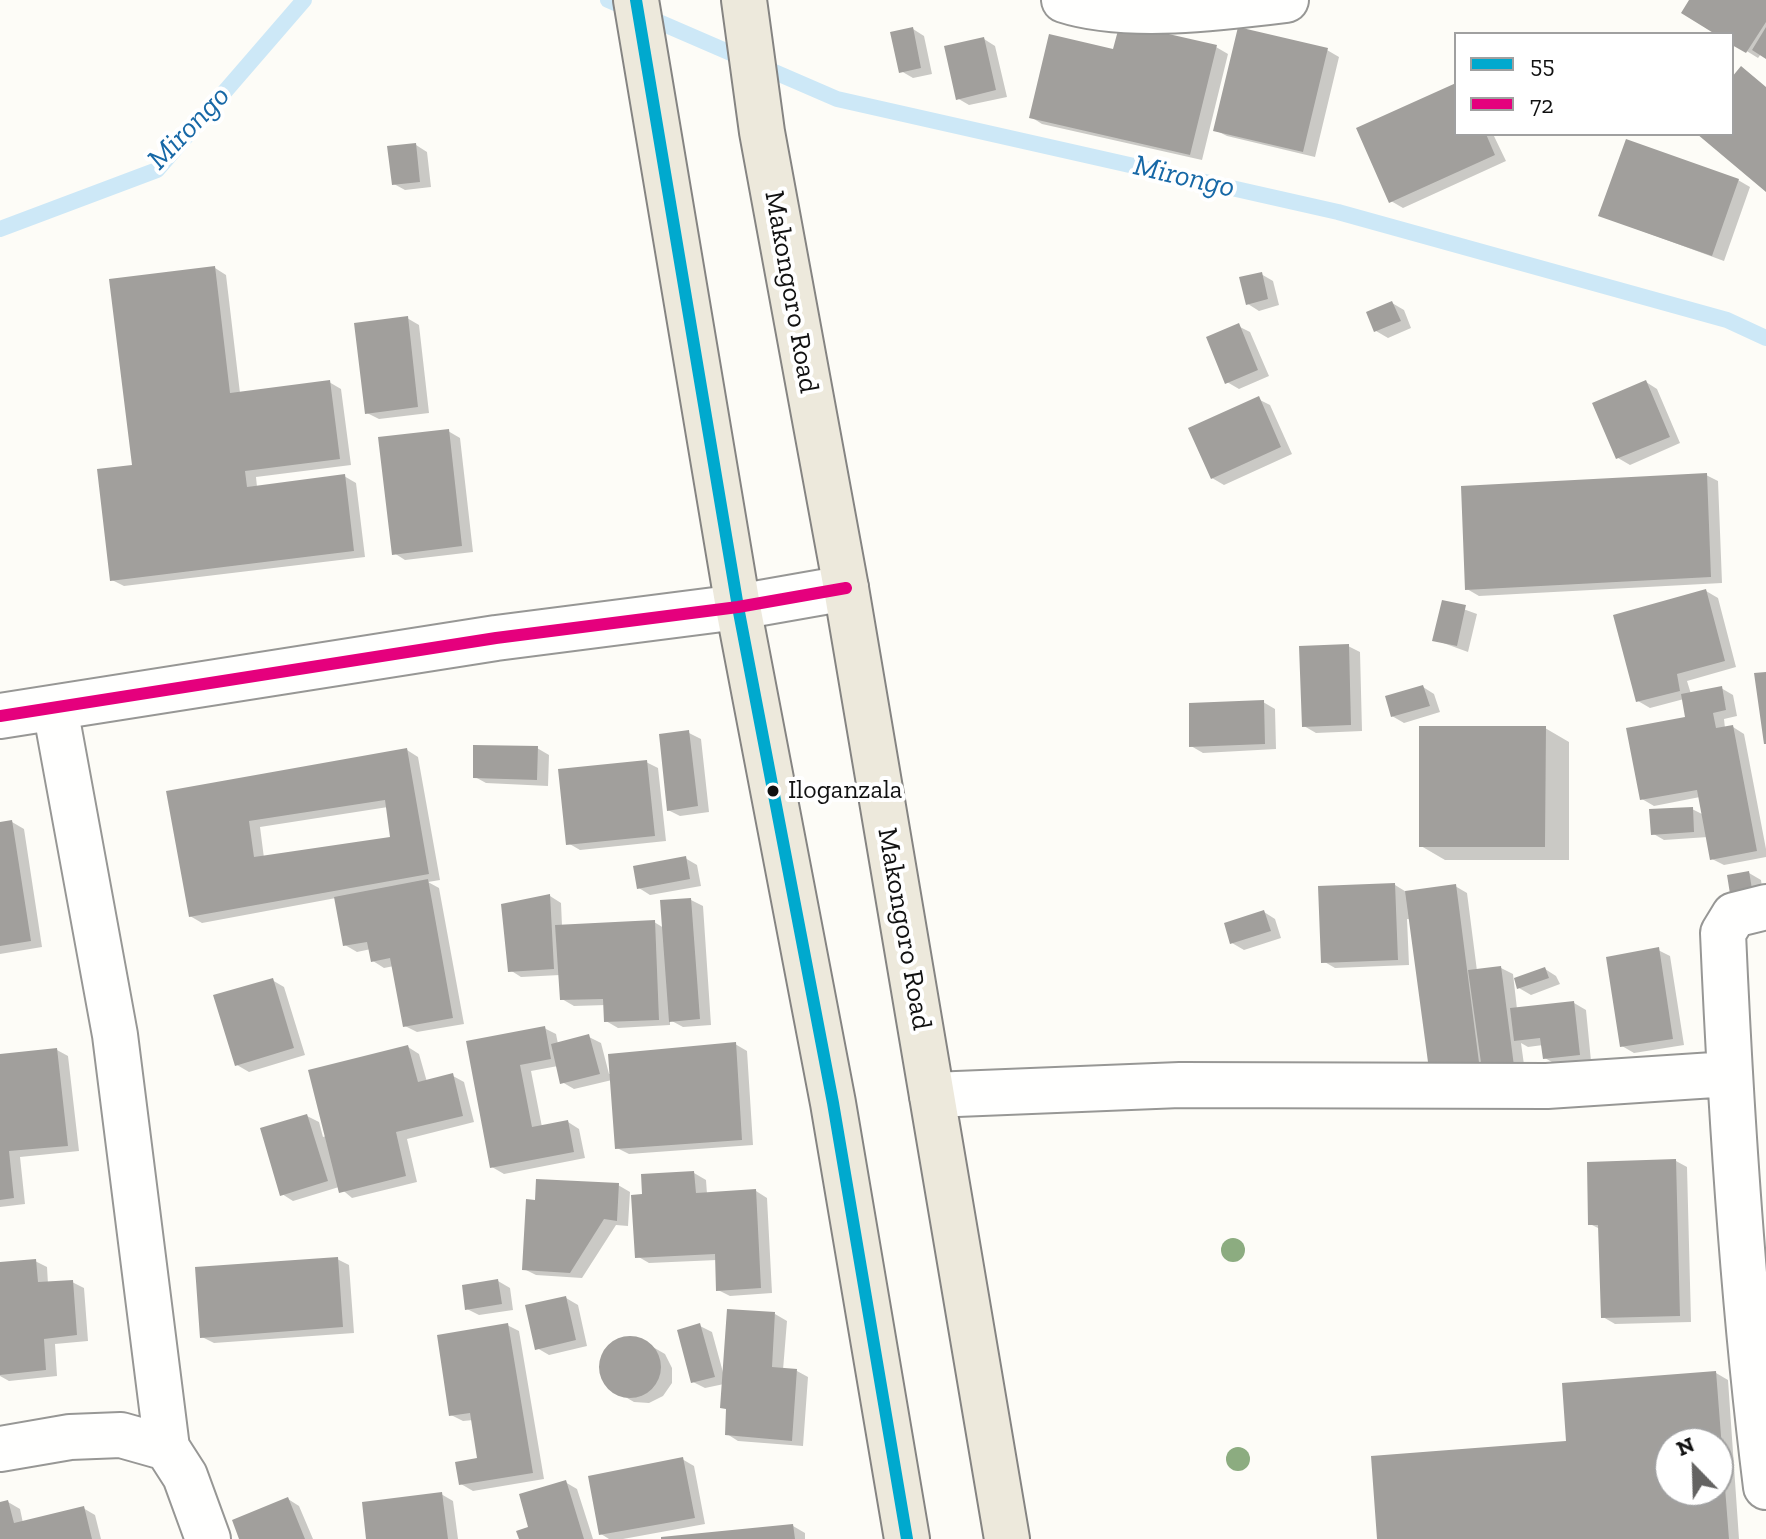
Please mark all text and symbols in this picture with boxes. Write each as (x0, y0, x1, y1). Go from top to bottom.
legend (1454, 32, 1734, 136)
text: 55 (1530, 50, 1555, 79)
water label: Mirongo (140, 78, 238, 178)
text: 72 (1530, 90, 1554, 119)
water label: Mirongo (1130, 148, 1238, 206)
street label: Makongoro Road (757, 188, 825, 396)
place label: Iloganzala (788, 775, 902, 807)
marker: Iloganzala (765, 783, 781, 799)
street label: Makongoro Road (870, 825, 938, 1033)
north arrow (1654, 1427, 1734, 1507)
text: N (1672, 1431, 1698, 1462)

